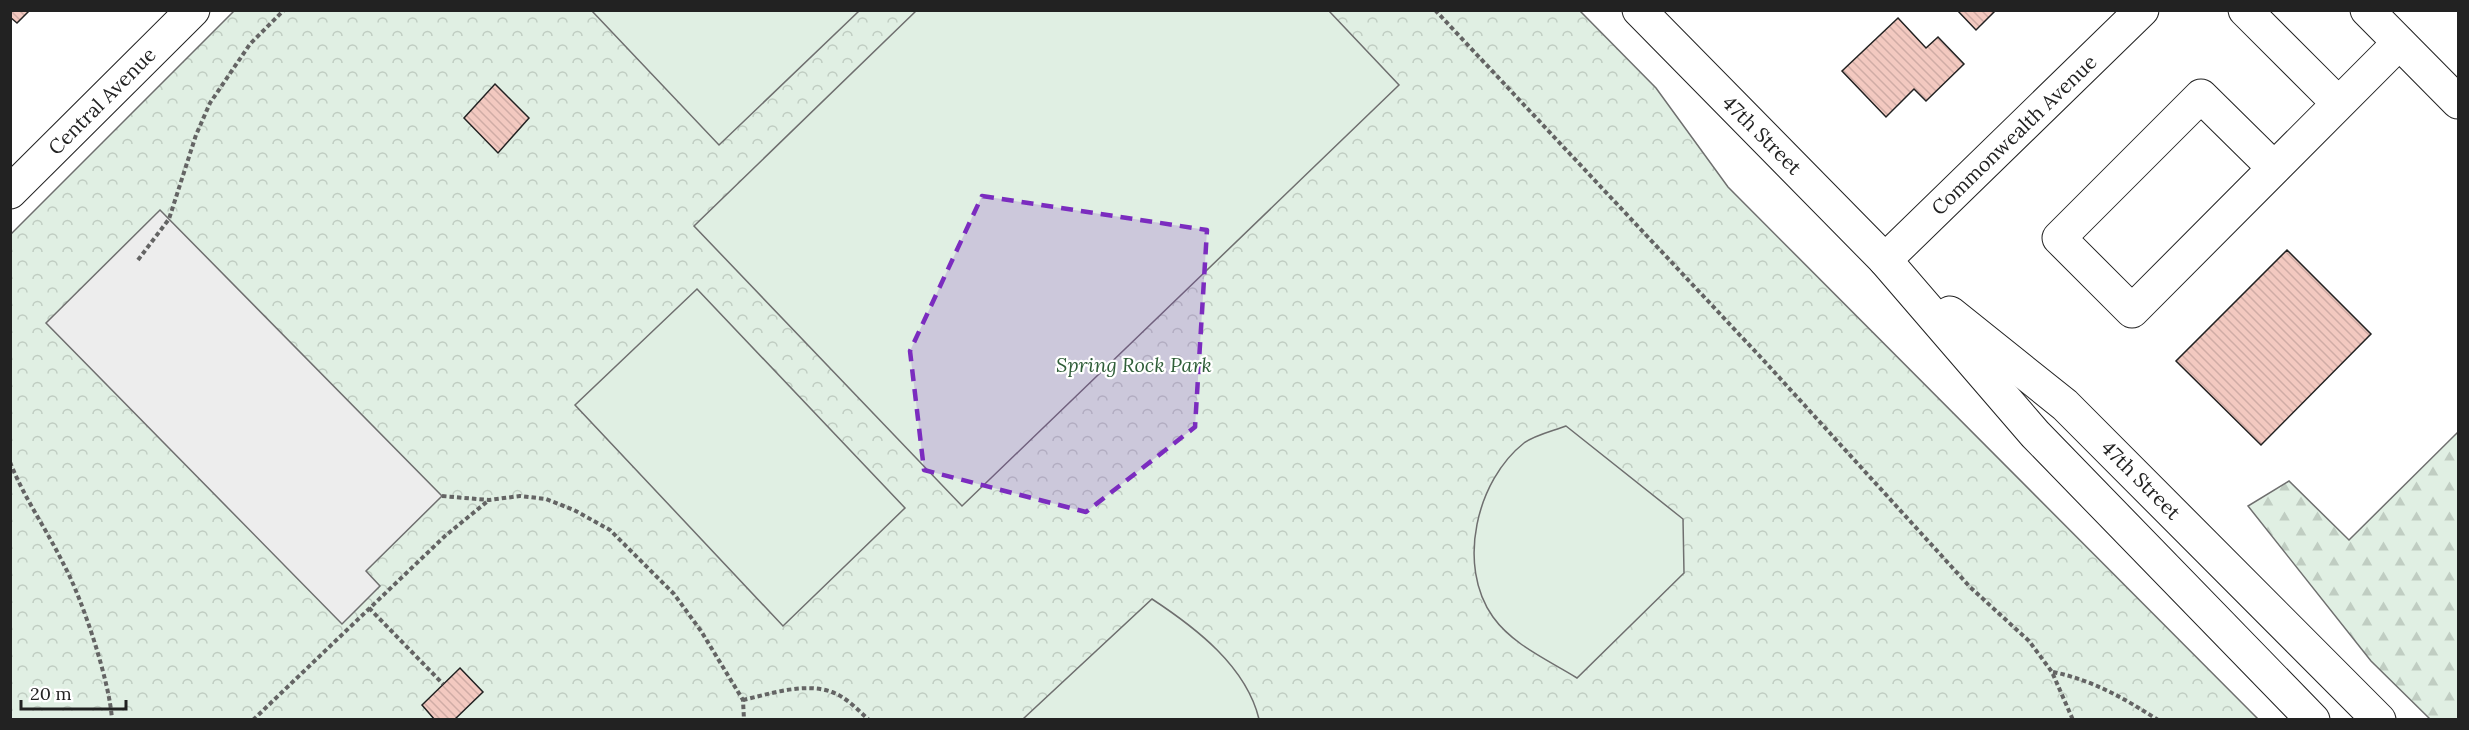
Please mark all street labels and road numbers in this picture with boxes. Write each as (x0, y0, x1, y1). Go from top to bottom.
street label: Central Avenue (43, 42, 161, 160)
street label: Commonwealth Avenue (1926, 49, 2102, 220)
street label: 47th Street (1718, 90, 1807, 180)
street label: 47th Street (2097, 435, 2186, 525)

